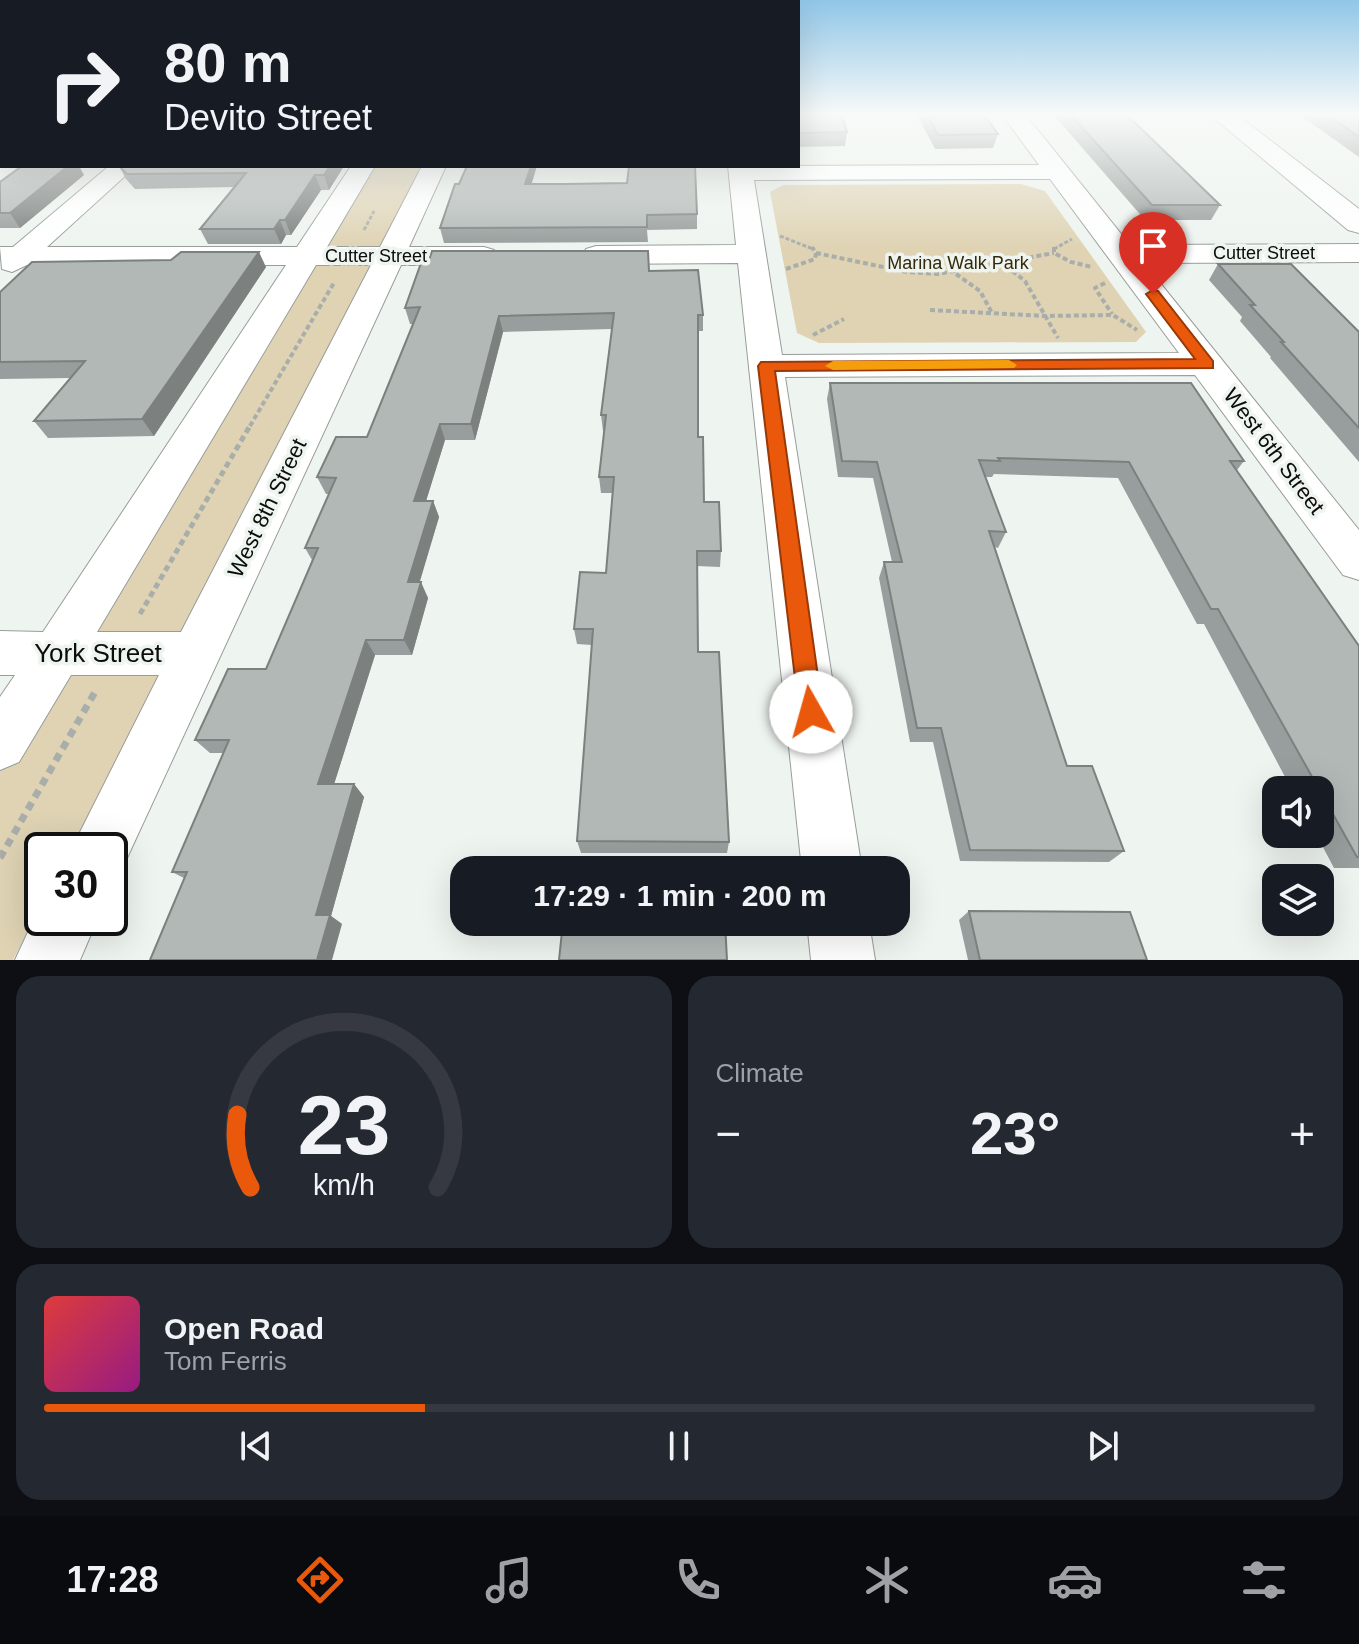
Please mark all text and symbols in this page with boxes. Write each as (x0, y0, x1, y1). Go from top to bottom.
text: 80 m (164, 31, 292, 94)
icon: right (32, 32, 136, 136)
text: Devito Street (164, 97, 372, 138)
pin (1119, 212, 1187, 294)
icon: arrive (1131, 224, 1175, 268)
street label: Cutter Street (1213, 243, 1315, 263)
street label: Cutter Street (325, 246, 427, 266)
park label: Marina Walk Park (887, 253, 1030, 273)
street label: West 6th Street (1219, 383, 1329, 519)
street label: West 8th Street (223, 435, 311, 581)
street label: York Street (34, 638, 163, 668)
position arrow (769, 670, 853, 754)
map controls (1262, 776, 1334, 936)
button: sound (1262, 776, 1334, 848)
speed limit sign: 30 (24, 832, 128, 936)
button: layers (1262, 864, 1334, 936)
text: 17:29 · 1 min · 200 m (533, 879, 827, 912)
text: Climate (716, 1058, 804, 1088)
text: 23 (297, 1079, 390, 1172)
text: 23° (970, 1100, 1061, 1167)
text: − (716, 1109, 741, 1158)
text: + (1289, 1109, 1315, 1158)
text: km/h (313, 1169, 375, 1201)
text: Open Road (164, 1312, 324, 1345)
text: Tom Ferris (164, 1346, 287, 1376)
icon: previous (234, 1424, 278, 1468)
icon: pause (657, 1424, 701, 1468)
icon: next (1081, 1424, 1125, 1468)
icon: directions (292, 1552, 348, 1608)
icon: music (481, 1552, 537, 1608)
icon: phone (670, 1552, 726, 1608)
icon: climate (859, 1552, 915, 1608)
icon: car (1047, 1552, 1103, 1608)
icon: filters (1236, 1552, 1292, 1608)
text: 17:28 (66, 1559, 159, 1600)

